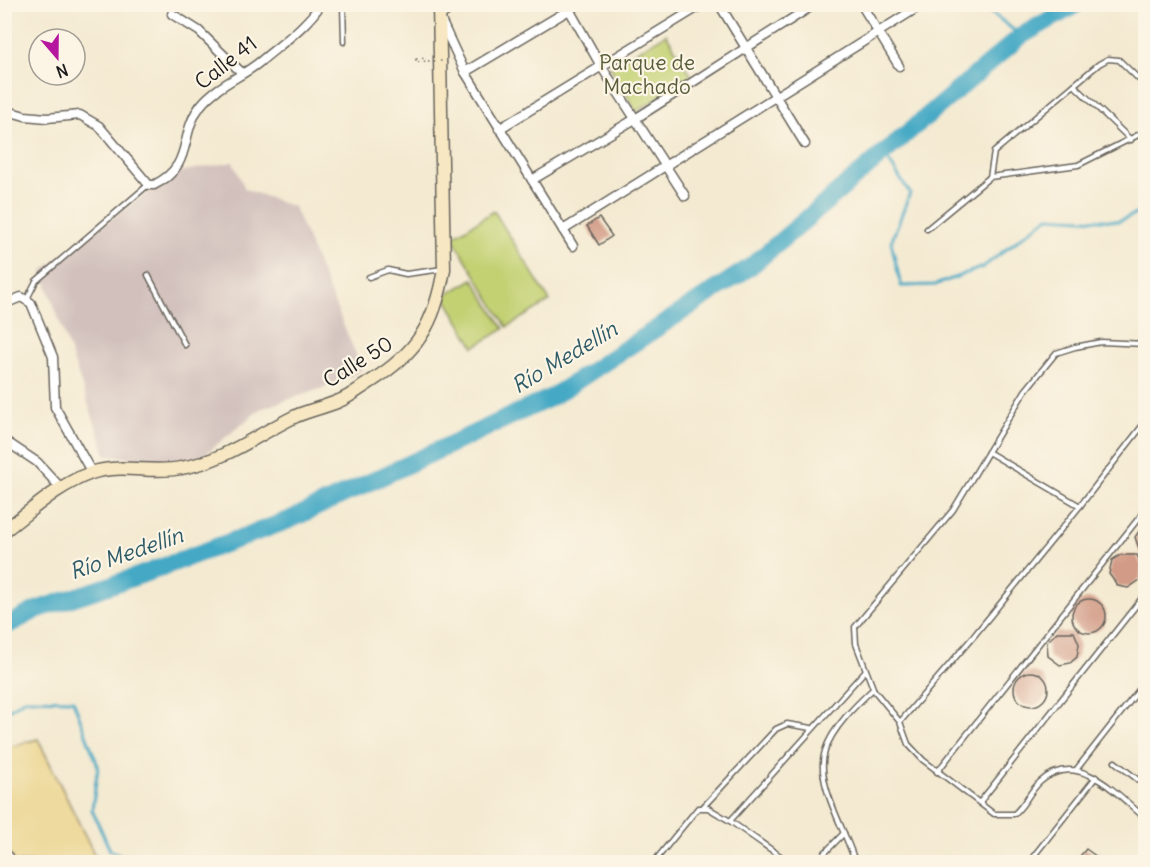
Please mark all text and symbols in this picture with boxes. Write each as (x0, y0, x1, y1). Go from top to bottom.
north arrow (27, 27, 87, 87)
street label: Calle 41 (189, 30, 262, 95)
park label: Parque de Machado (599, 49, 695, 100)
text: N (54, 60, 71, 82)
water label: Río Medellín (506, 314, 623, 399)
street label: Calle 50 (318, 330, 398, 393)
water label: Río Medellín (66, 520, 188, 585)

